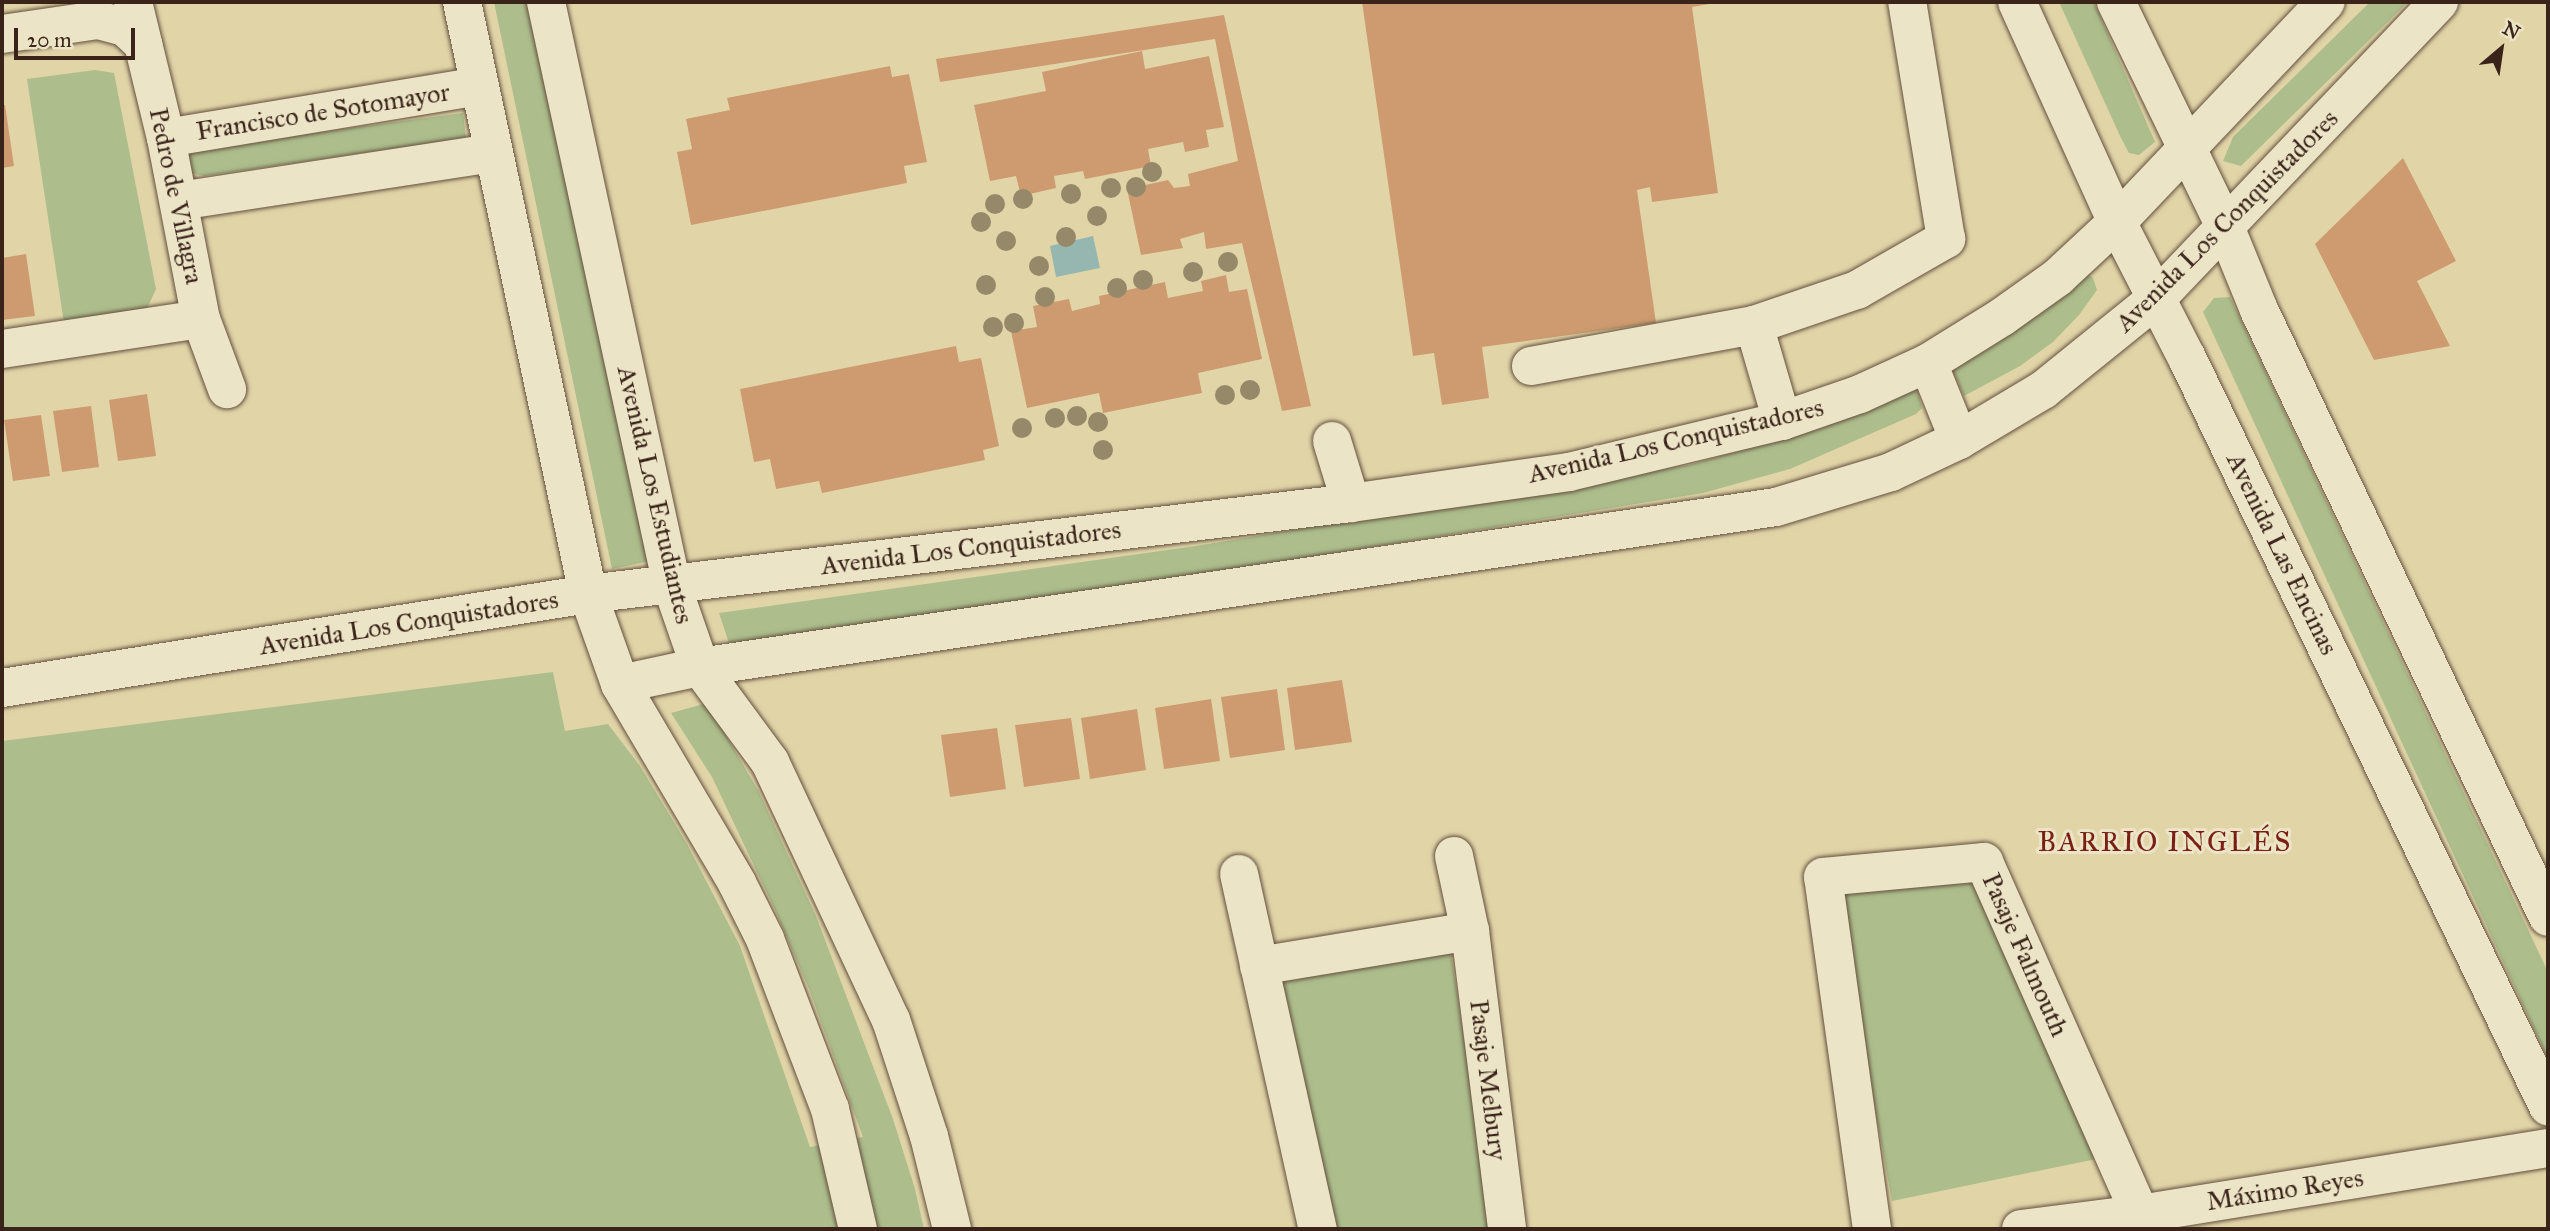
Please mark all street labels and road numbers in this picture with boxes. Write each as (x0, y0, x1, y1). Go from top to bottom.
street label: Francisco de Sotomayor (194, 77, 452, 147)
street label: Avenida Los Conquistadores (2109, 103, 2345, 339)
street label: Pedro de Villagra (142, 105, 210, 287)
street label: Avenida Los Estudiantes (610, 363, 700, 627)
street label: Avenida Los Conquistadores (1525, 392, 1827, 490)
street label: Avenida Las Encinas (2220, 448, 2344, 660)
street label: Avenida Los Conquistadores (819, 514, 1123, 582)
street label: Avenida Los Conquistadores (257, 584, 561, 662)
street label: Pasaje Falmouth (1975, 868, 2075, 1042)
street label: Pasaje Melbury (1463, 998, 1513, 1162)
street label: Máximo Reyes (2204, 1162, 2366, 1218)

